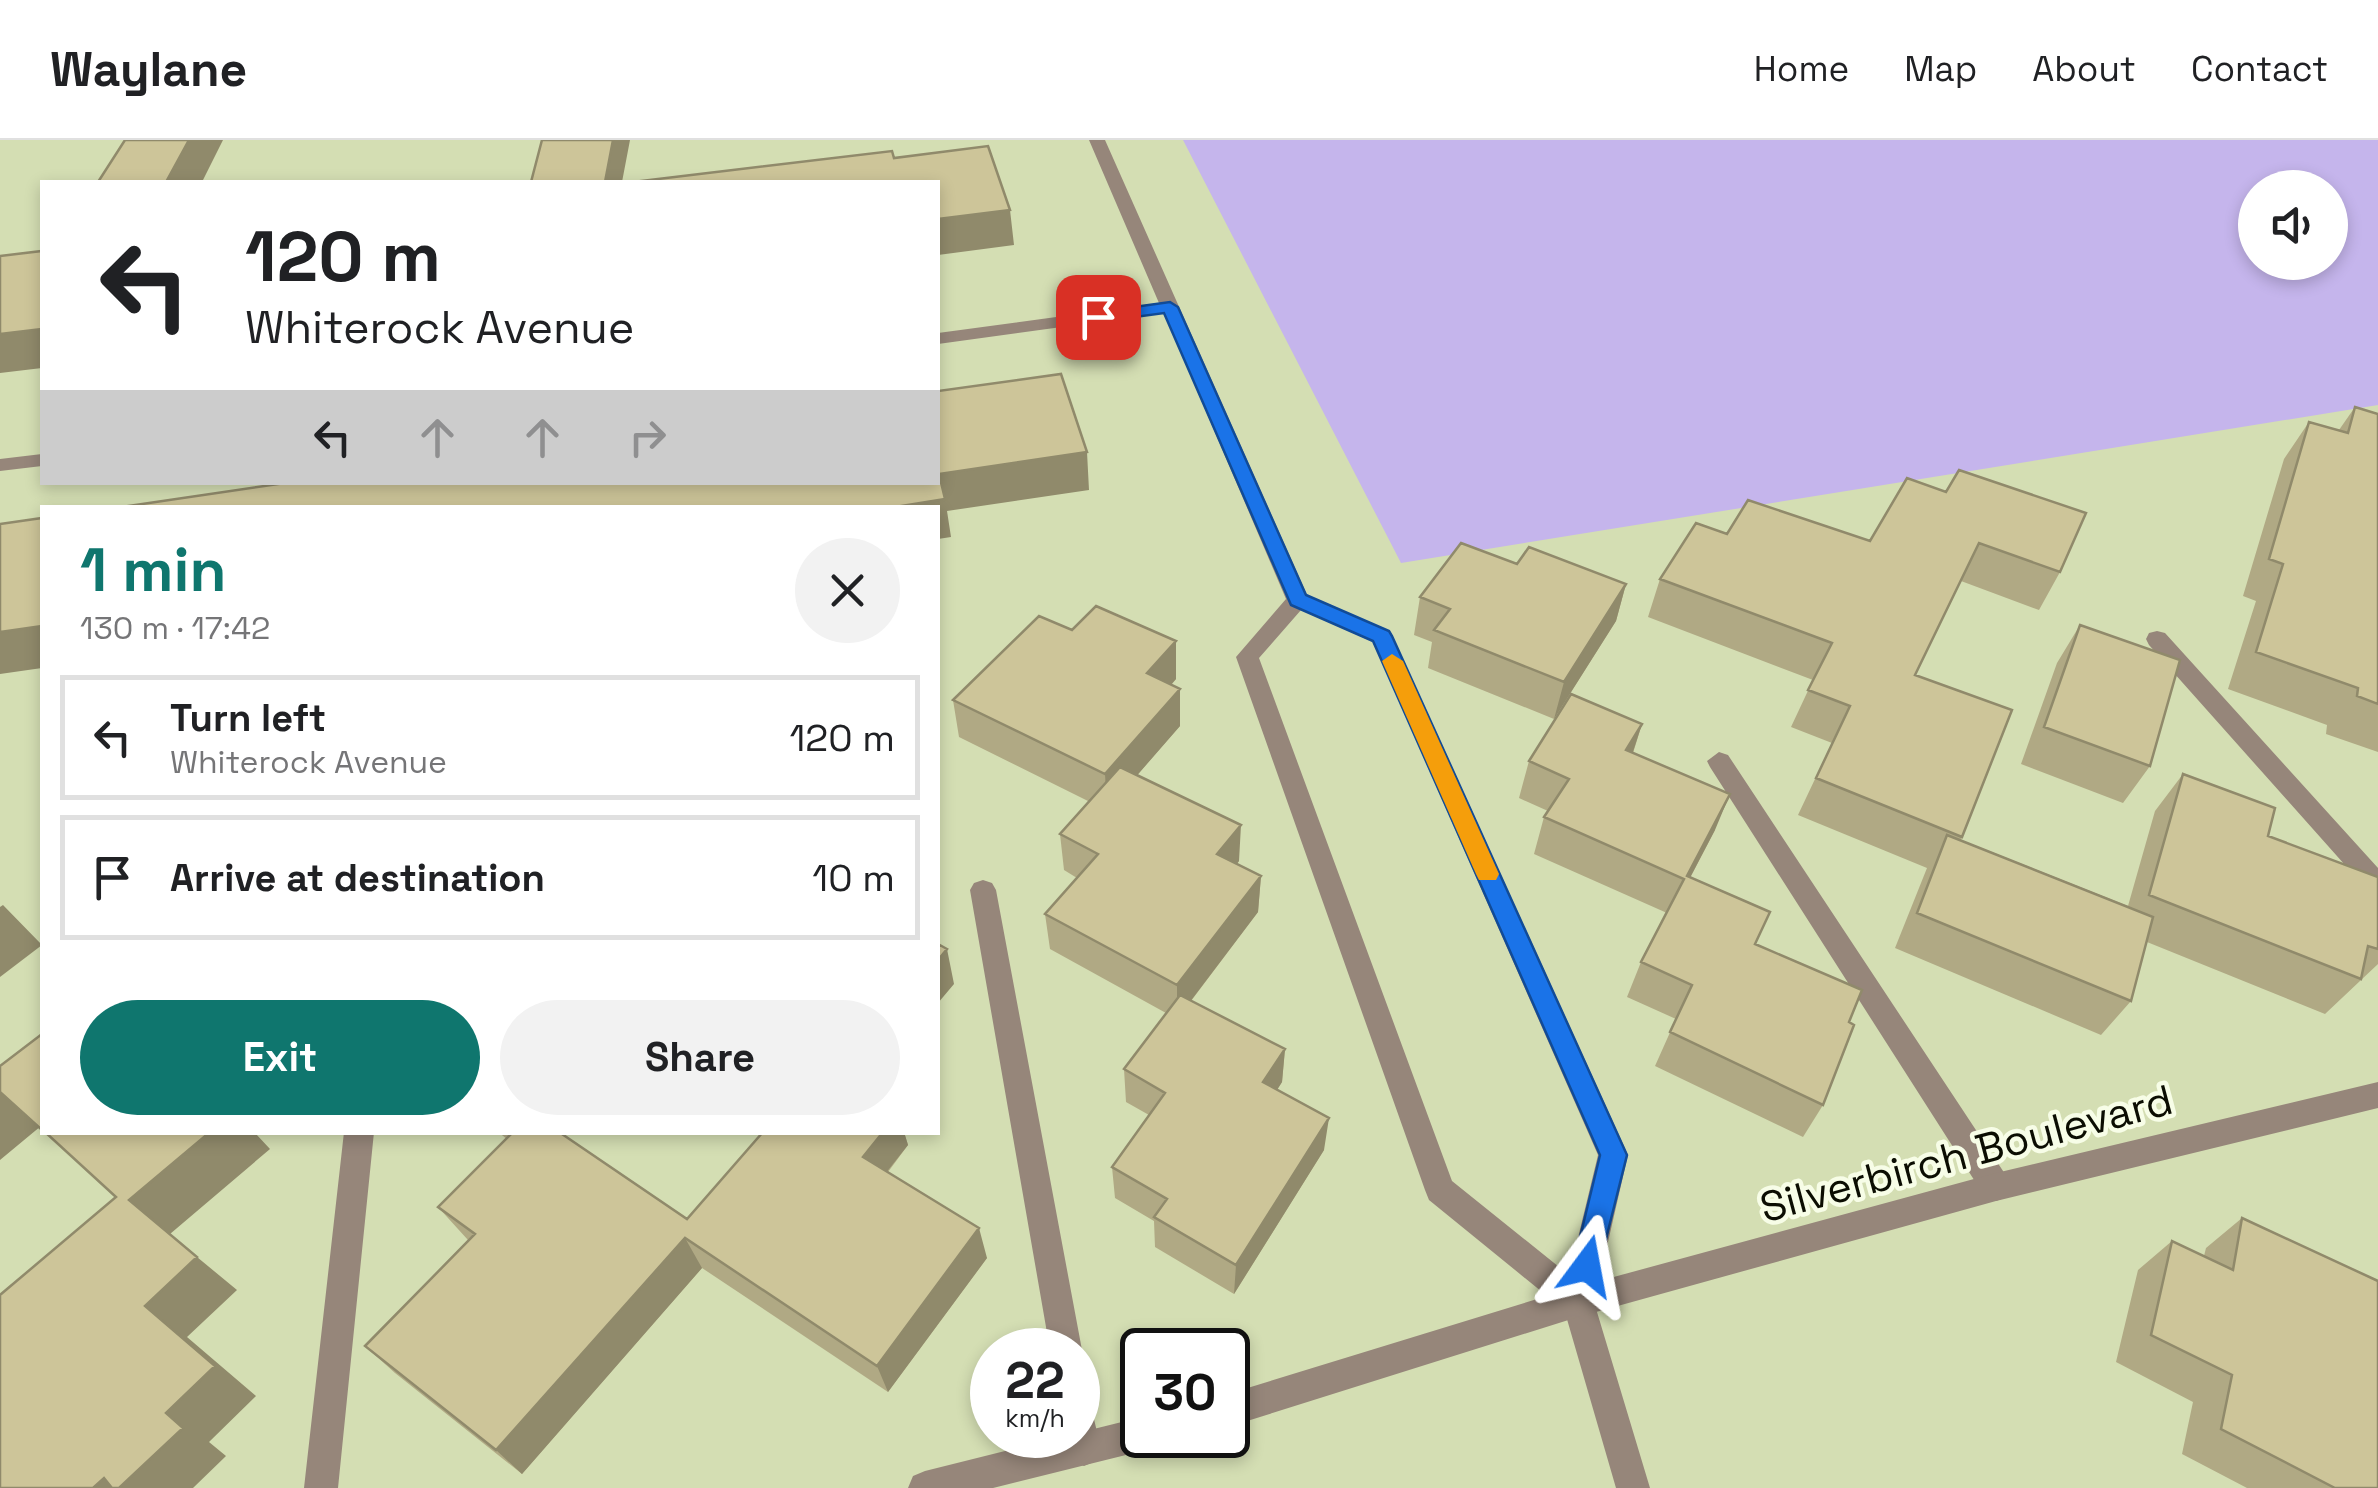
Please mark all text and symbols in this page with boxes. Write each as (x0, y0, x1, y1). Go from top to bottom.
text: Waylane (50, 39, 247, 100)
text: Home (1754, 47, 1849, 91)
text: Map (1904, 47, 1977, 91)
text: About (2032, 47, 2136, 91)
text: Contact (2191, 47, 2328, 91)
map controls (2238, 170, 2348, 280)
button: sound (2238, 170, 2348, 280)
text: 120 m (245, 212, 441, 301)
icon: left (80, 220, 210, 350)
pin (1056, 275, 1141, 360)
icon: arrive (1071, 290, 1126, 345)
text: Whiterock Avenue (245, 299, 635, 356)
icon: left (305, 410, 360, 465)
icon: ahead (410, 410, 465, 465)
icon: ahead (515, 410, 570, 465)
icon: right (620, 410, 675, 465)
text: 1 min (80, 532, 227, 609)
button: close (795, 538, 900, 643)
text: 130 m · 17:42 (80, 608, 270, 648)
text: Turn left (170, 694, 326, 742)
icon: left (85, 710, 140, 765)
text: 120 m (789, 714, 895, 762)
text: Whiterock Avenue (170, 742, 447, 782)
icon: arrive (85, 850, 140, 905)
text: Arrive at destination (170, 854, 545, 902)
text: 10 m (812, 854, 895, 902)
button: Exit (80, 1000, 480, 1115)
button: Share (500, 1000, 900, 1115)
street label: Silverbirch Boulevard (1754, 1073, 2178, 1234)
position arrow (1535, 1214, 1639, 1318)
speed limit sign: 30 (1120, 1328, 1250, 1458)
text: 22 (1005, 1349, 1065, 1413)
text: km/h (1005, 1402, 1065, 1434)

